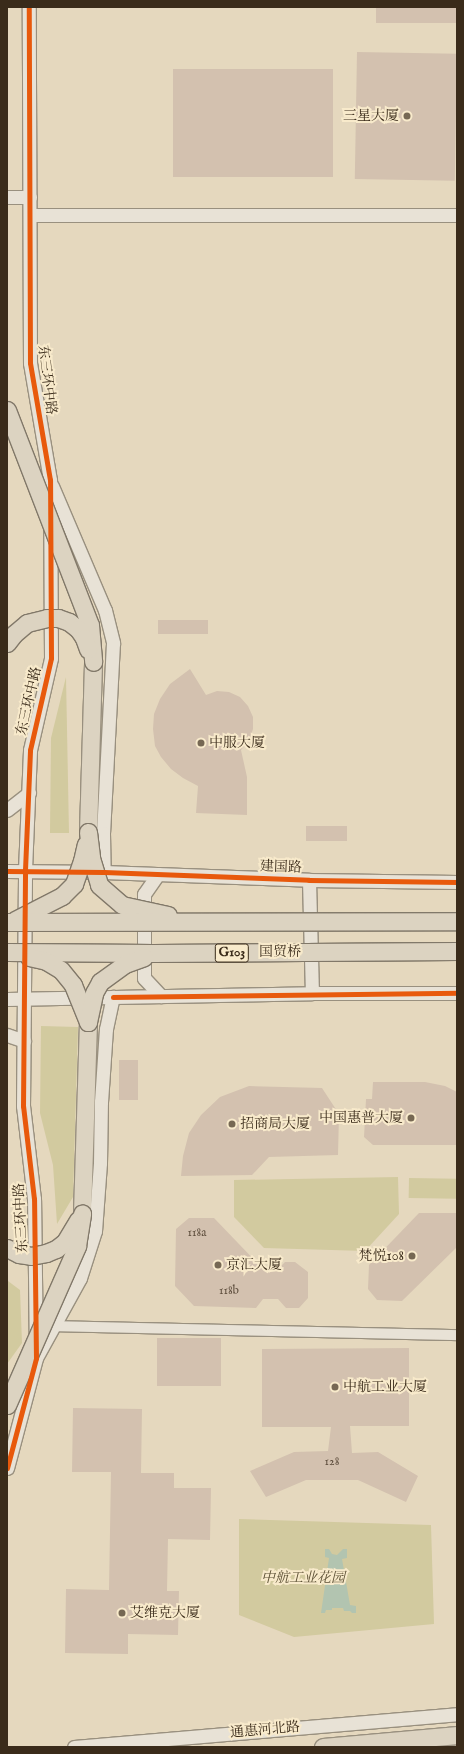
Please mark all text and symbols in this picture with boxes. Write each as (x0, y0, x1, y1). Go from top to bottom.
place label: 三星大厦 (343, 108, 399, 124)
marker: 三星大厦 (402, 111, 412, 121)
street label: 东三环中路 (34, 344, 60, 416)
street label: 东三环中路 (13, 665, 45, 737)
place label: 中服大厦 (209, 735, 265, 751)
marker: 中服大厦 (196, 738, 206, 748)
street label: 建国路 (260, 858, 302, 876)
road number: G103 (214, 942, 250, 964)
street label: 国贸桥 (259, 944, 301, 960)
place label: 中国惠普大厦 (319, 1110, 403, 1126)
marker: 中国惠普大厦 (406, 1113, 416, 1123)
place label: 招商局大厦 (240, 1116, 310, 1132)
marker: 招商局大厦 (227, 1119, 237, 1129)
street label: 东三环中路 (11, 1183, 31, 1253)
house number: 118a (188, 1226, 206, 1240)
place label: 梵悦108 (358, 1248, 404, 1264)
marker: 梵悦108 (407, 1251, 417, 1261)
place label: 京汇大厦 (226, 1257, 282, 1273)
marker: 京汇大厦 (213, 1260, 223, 1270)
house number: 118b (219, 1284, 239, 1298)
place label: 中航工业大厦 (343, 1379, 427, 1395)
marker: 中航工业大厦 (330, 1382, 340, 1392)
house number: 128 (325, 1455, 339, 1469)
park label: 中航工业花园 (261, 1570, 345, 1586)
place label: 艾维克大厦 (130, 1605, 200, 1621)
marker: 艾维克大厦 (117, 1608, 127, 1618)
street label: 通惠河北路 (229, 1719, 301, 1741)

